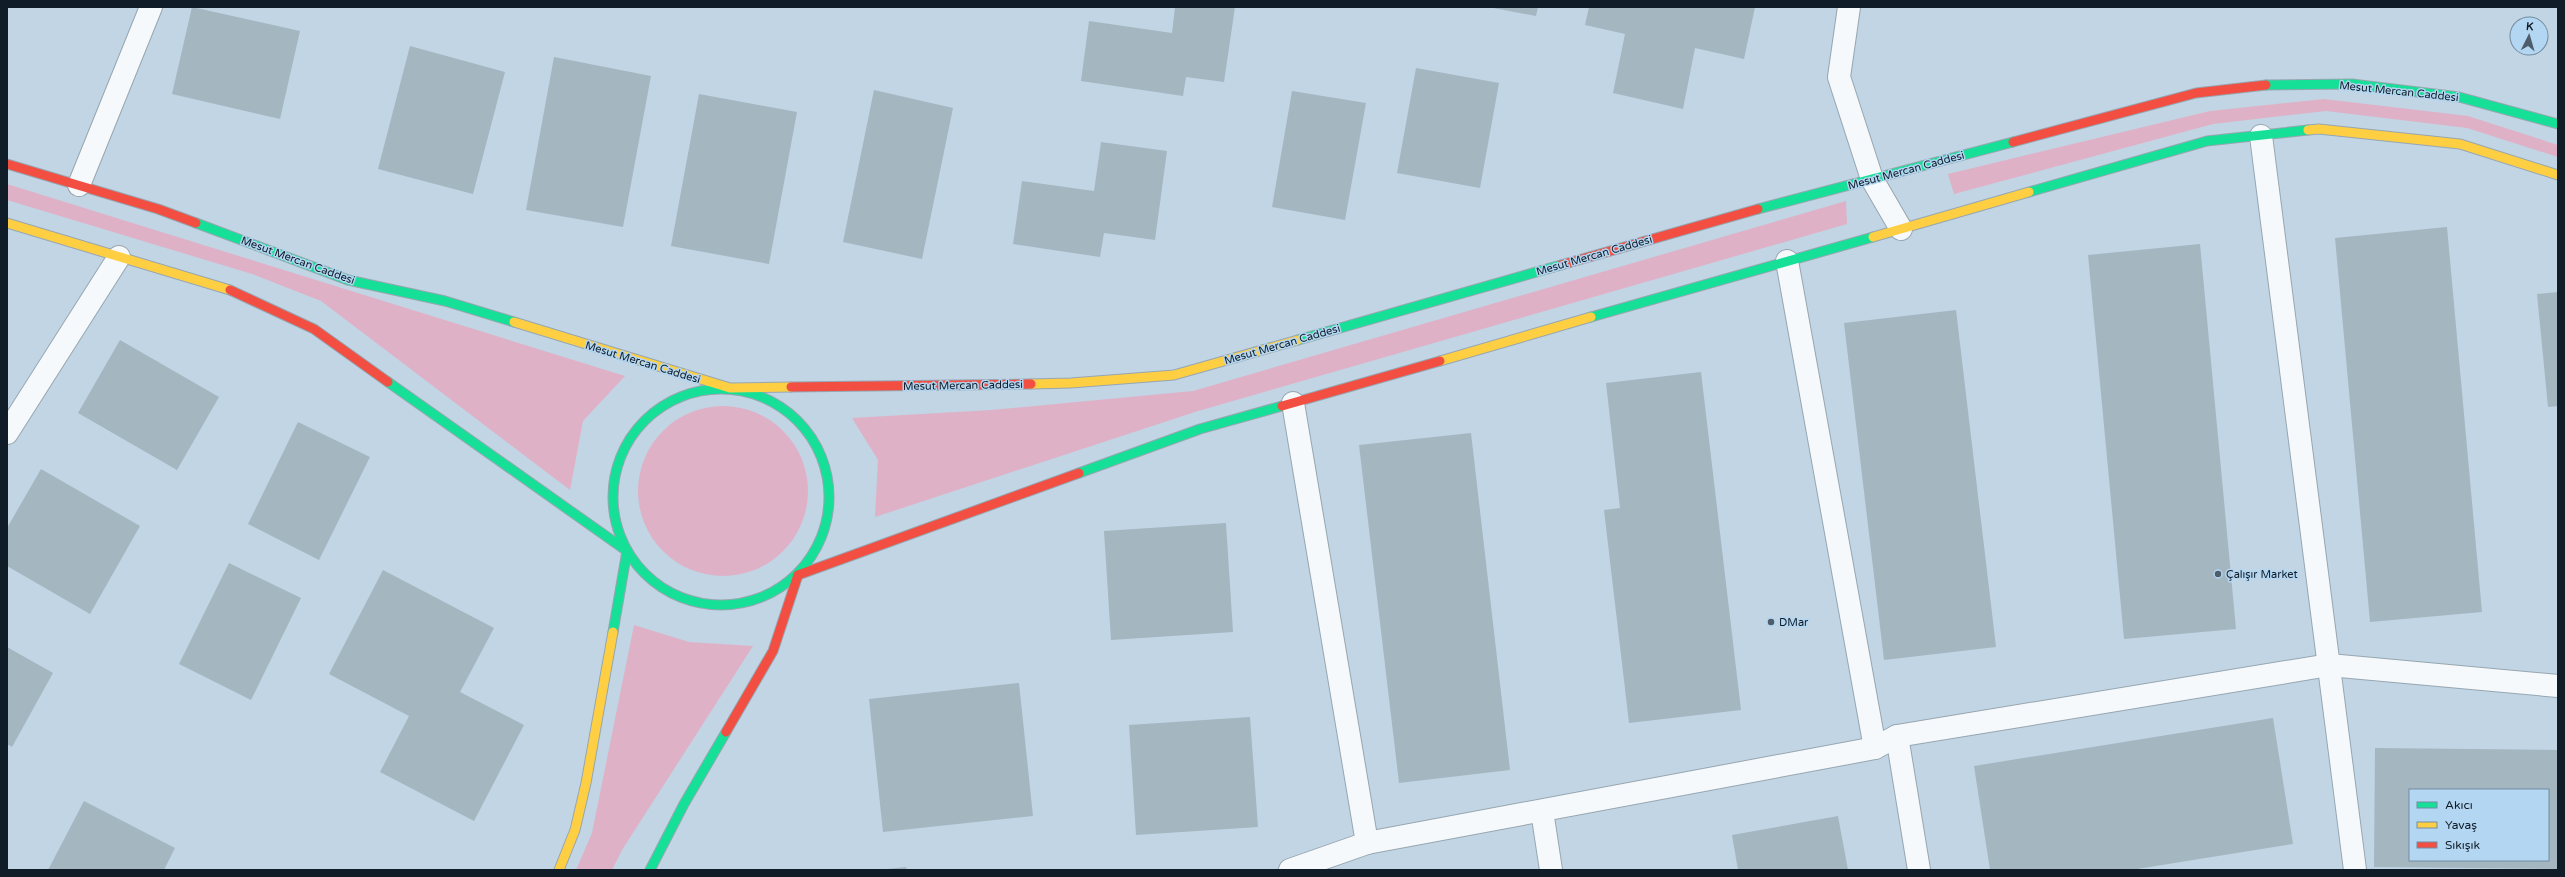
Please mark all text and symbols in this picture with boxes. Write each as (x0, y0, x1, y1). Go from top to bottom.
north arrow (2509, 16, 2549, 56)
text: K (2526, 20, 2535, 33)
street label: Mesut Mercan Caddesi (2339, 79, 2459, 104)
street label: Mesut Mercan Caddesi (1846, 149, 1966, 192)
street label: Mesut Mercan Caddesi (1535, 233, 1654, 278)
street label: Mesut Mercan Caddesi (239, 234, 356, 287)
street label: Mesut Mercan Caddesi (1223, 322, 1342, 367)
street label: Mesut Mercan Caddesi (584, 339, 702, 386)
street label: Mesut Mercan Caddesi (903, 378, 1023, 393)
place label: Çalışır Market (2226, 568, 2298, 581)
marker: Çalışır Market (2213, 569, 2223, 579)
place label: DMar (1779, 616, 1809, 629)
marker: DMar (1766, 617, 1776, 627)
legend (2409, 789, 2549, 861)
text: Akıcı (2445, 798, 2473, 812)
text: Yavaş (2445, 818, 2477, 832)
text: Sıkışık (2445, 838, 2481, 852)

